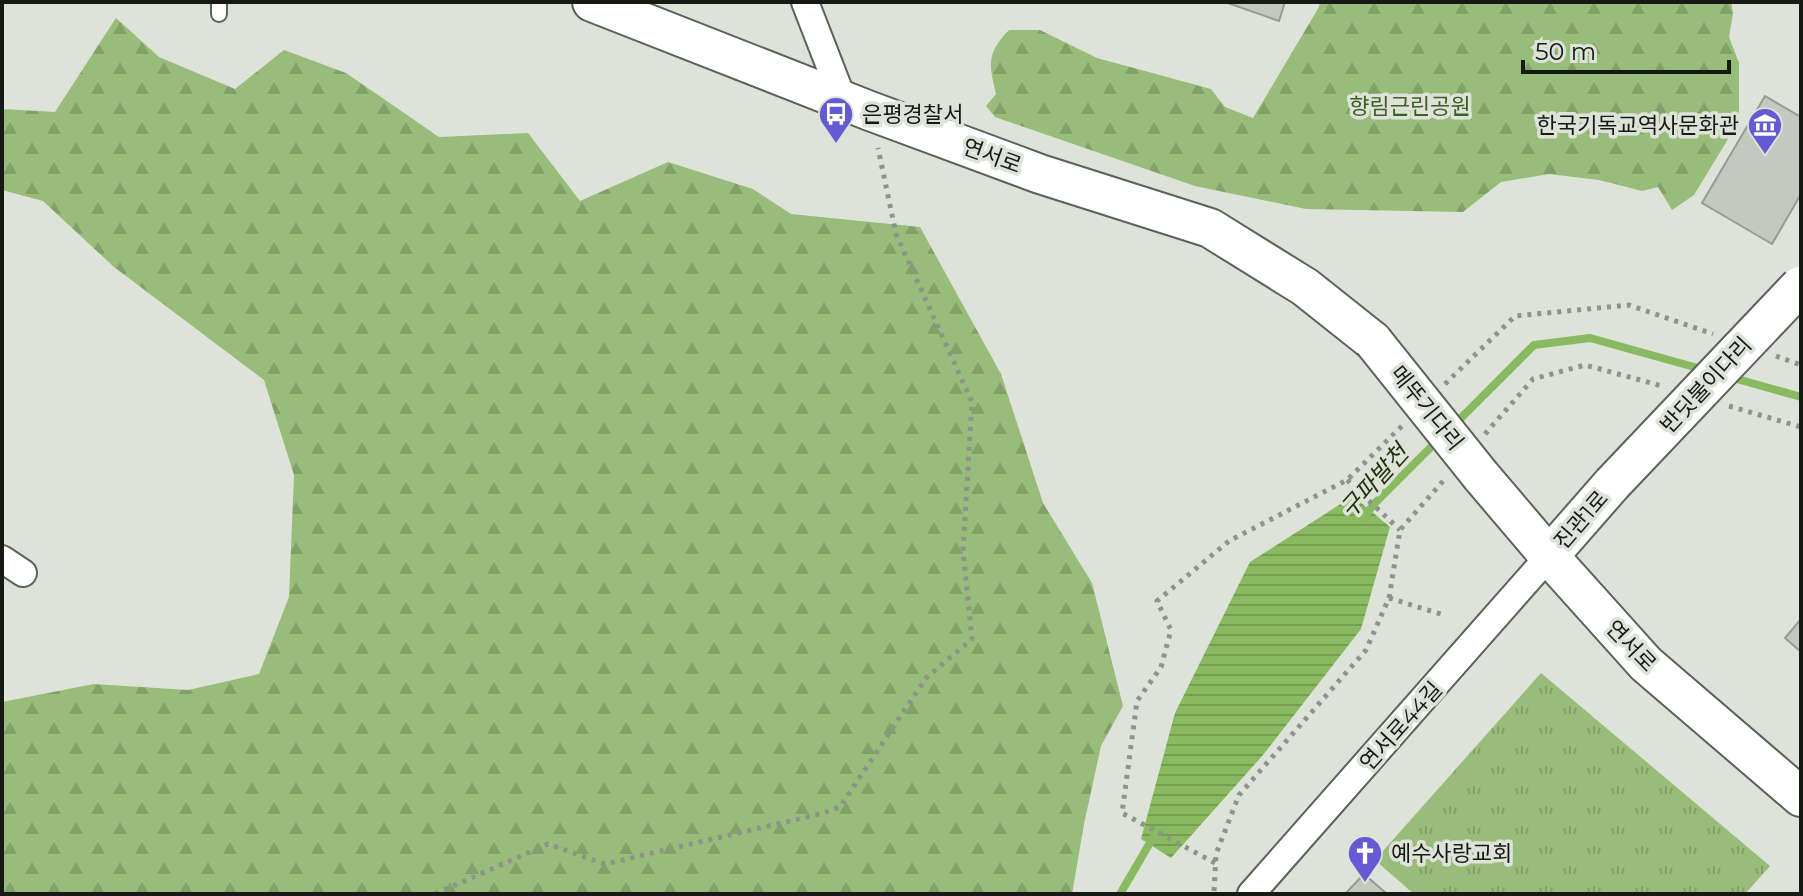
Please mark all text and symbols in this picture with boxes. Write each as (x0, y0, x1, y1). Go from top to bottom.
scale bar (1523, 24, 1729, 74)
text: 50 m (1535, 37, 1596, 66)
park label: 향림근린공원 (1349, 93, 1471, 120)
bus stop icon: 은평경찰서 (817, 95, 855, 145)
place label: 은평경찰서 (862, 101, 963, 128)
museum icon: 한국기독교역사문화관 (1746, 106, 1784, 156)
place label: 한국기독교역사문화관 (1537, 112, 1739, 139)
street label: 연서로 (959, 133, 1025, 179)
street label: 반딧불이다리 (1655, 331, 1757, 439)
street label: 메뚜기다리 (1385, 360, 1469, 456)
water label: 구파발천 (1334, 436, 1416, 524)
street label: 진관1로 (1548, 485, 1614, 555)
street label: 연서로 (1600, 615, 1662, 677)
street label: 연서로44길 (1354, 676, 1448, 776)
church icon: 예수사랑교회 (1346, 834, 1384, 884)
place label: 예수사랑교회 (1391, 840, 1512, 867)

